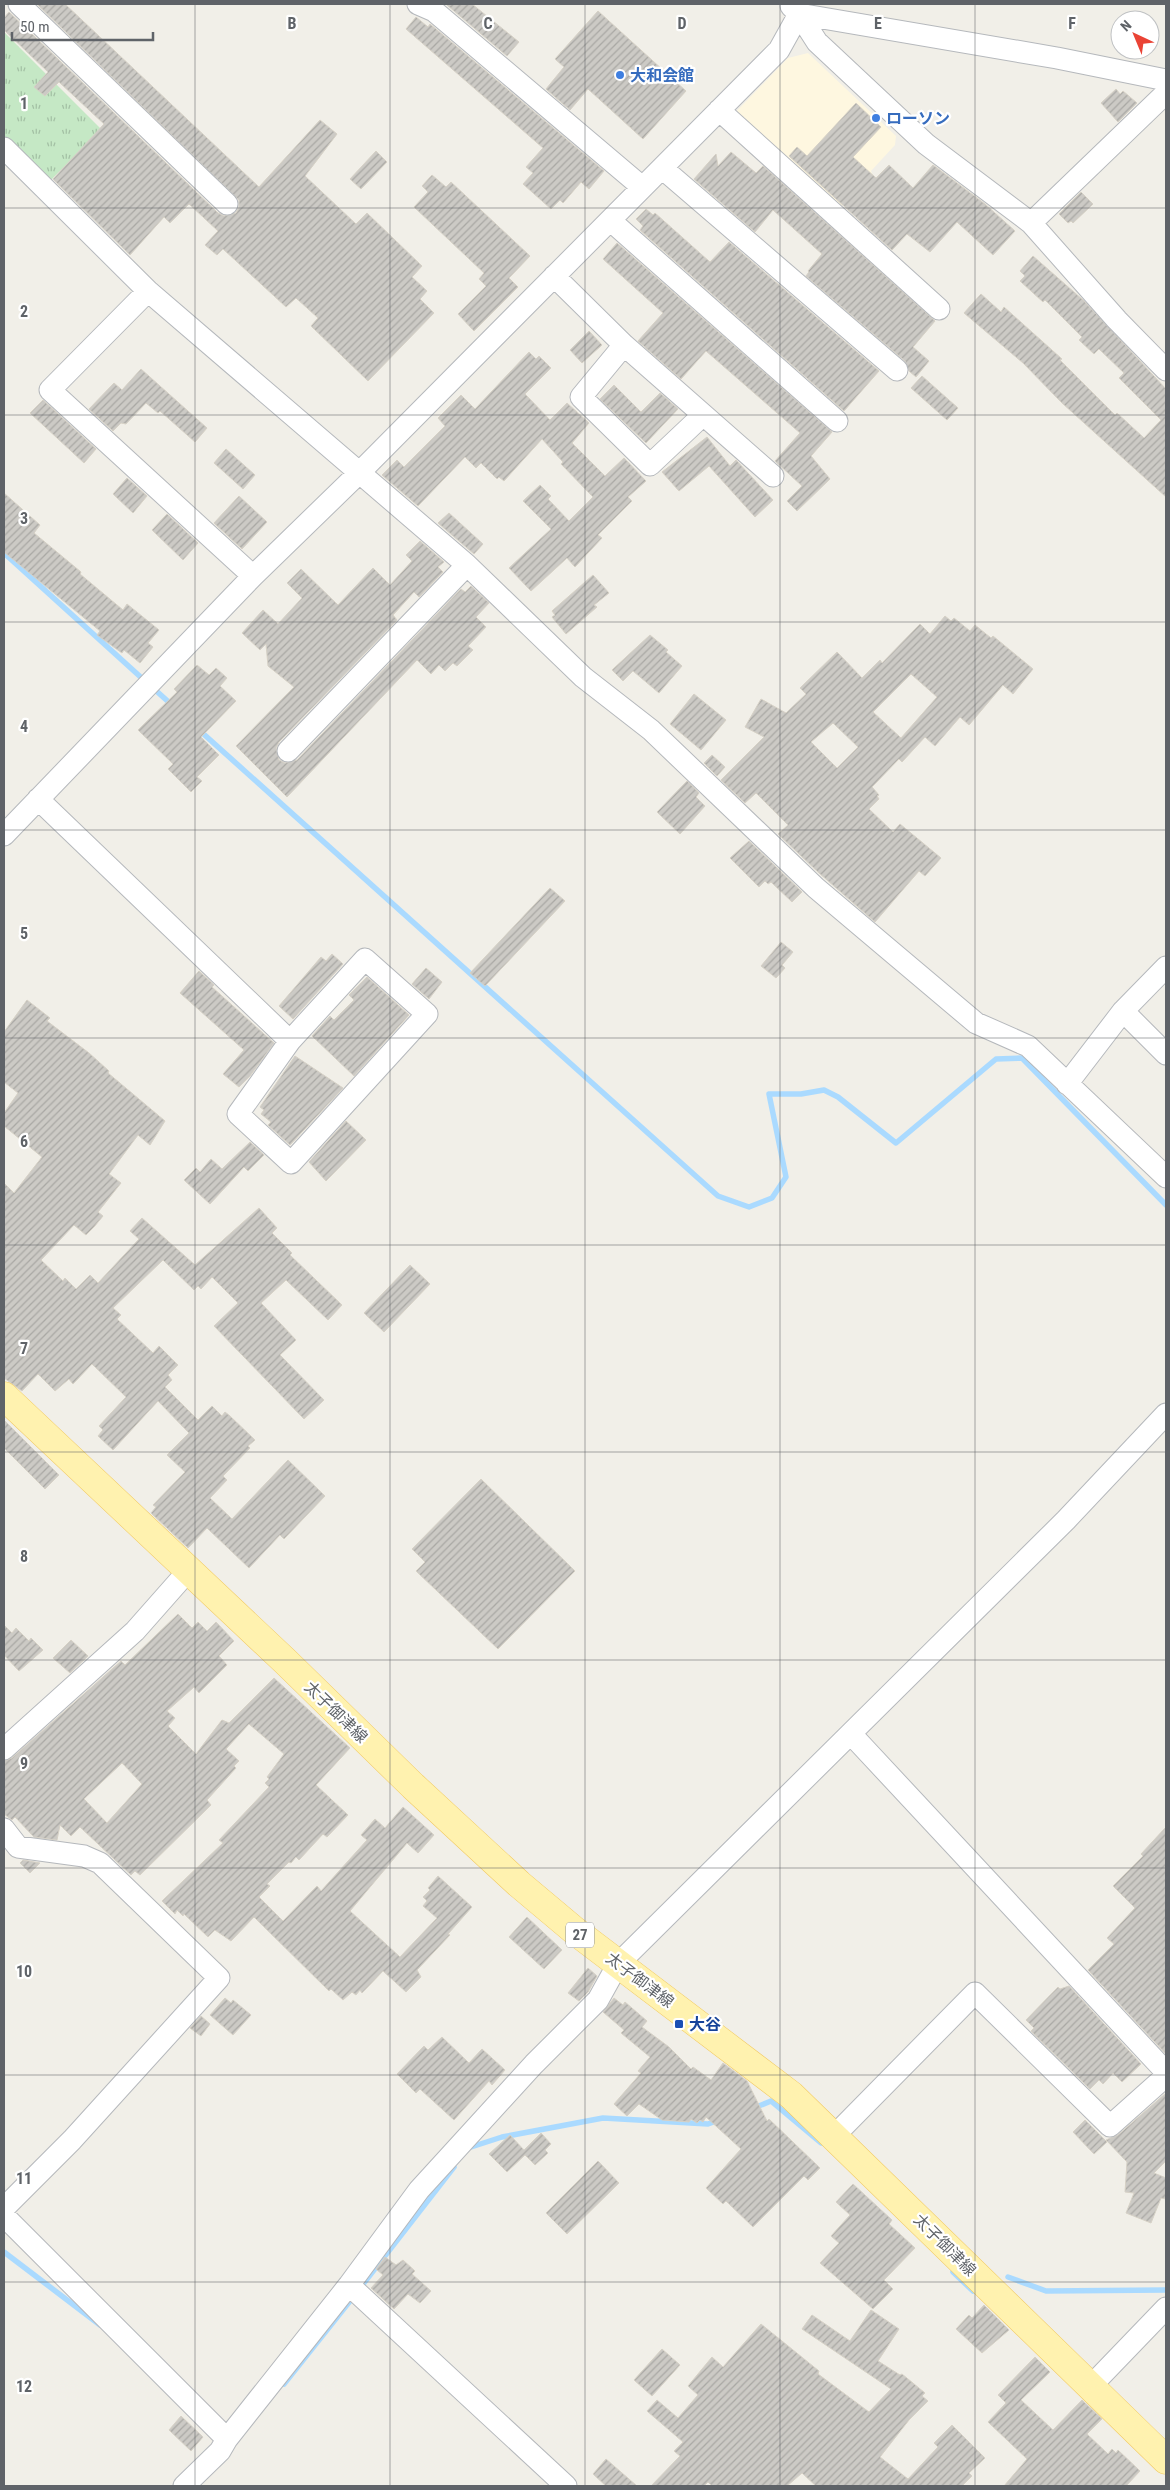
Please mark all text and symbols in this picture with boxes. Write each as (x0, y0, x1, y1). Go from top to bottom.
scale bar (12, 10, 154, 42)
north arrow (1110, 10, 1160, 60)
text: B (288, 14, 297, 33)
text: C (483, 14, 493, 33)
text: D (677, 14, 687, 33)
text: E (874, 14, 882, 33)
text: F (1068, 14, 1076, 33)
text: N (1117, 17, 1135, 34)
text: 50 m (20, 18, 50, 36)
place label: 大和会館 (630, 66, 694, 85)
marker: 大和会館 (614, 69, 626, 81)
text: 1 (20, 94, 28, 113)
place label: ローソン (886, 109, 950, 128)
marker: ローソン (870, 112, 882, 124)
text: 2 (20, 302, 28, 321)
text: 3 (20, 509, 28, 528)
text: 4 (20, 717, 28, 736)
text: 5 (20, 924, 28, 943)
text: 6 (20, 1132, 28, 1151)
text: 7 (20, 1339, 28, 1358)
text: 8 (20, 1547, 28, 1566)
street label: 太子御津線 (301, 1677, 371, 1747)
text: 9 (20, 1754, 28, 1773)
road number: 27 (566, 1922, 594, 1948)
street label: 太子御津線 (602, 1948, 678, 2012)
text: 10 (16, 1962, 32, 1981)
place label: 大谷 (689, 2015, 721, 2034)
marker: 大谷 (673, 2018, 685, 2030)
text: 11 (16, 2169, 32, 2188)
street label: 太子御津線 (910, 2210, 980, 2280)
text: 12 (16, 2377, 32, 2396)

